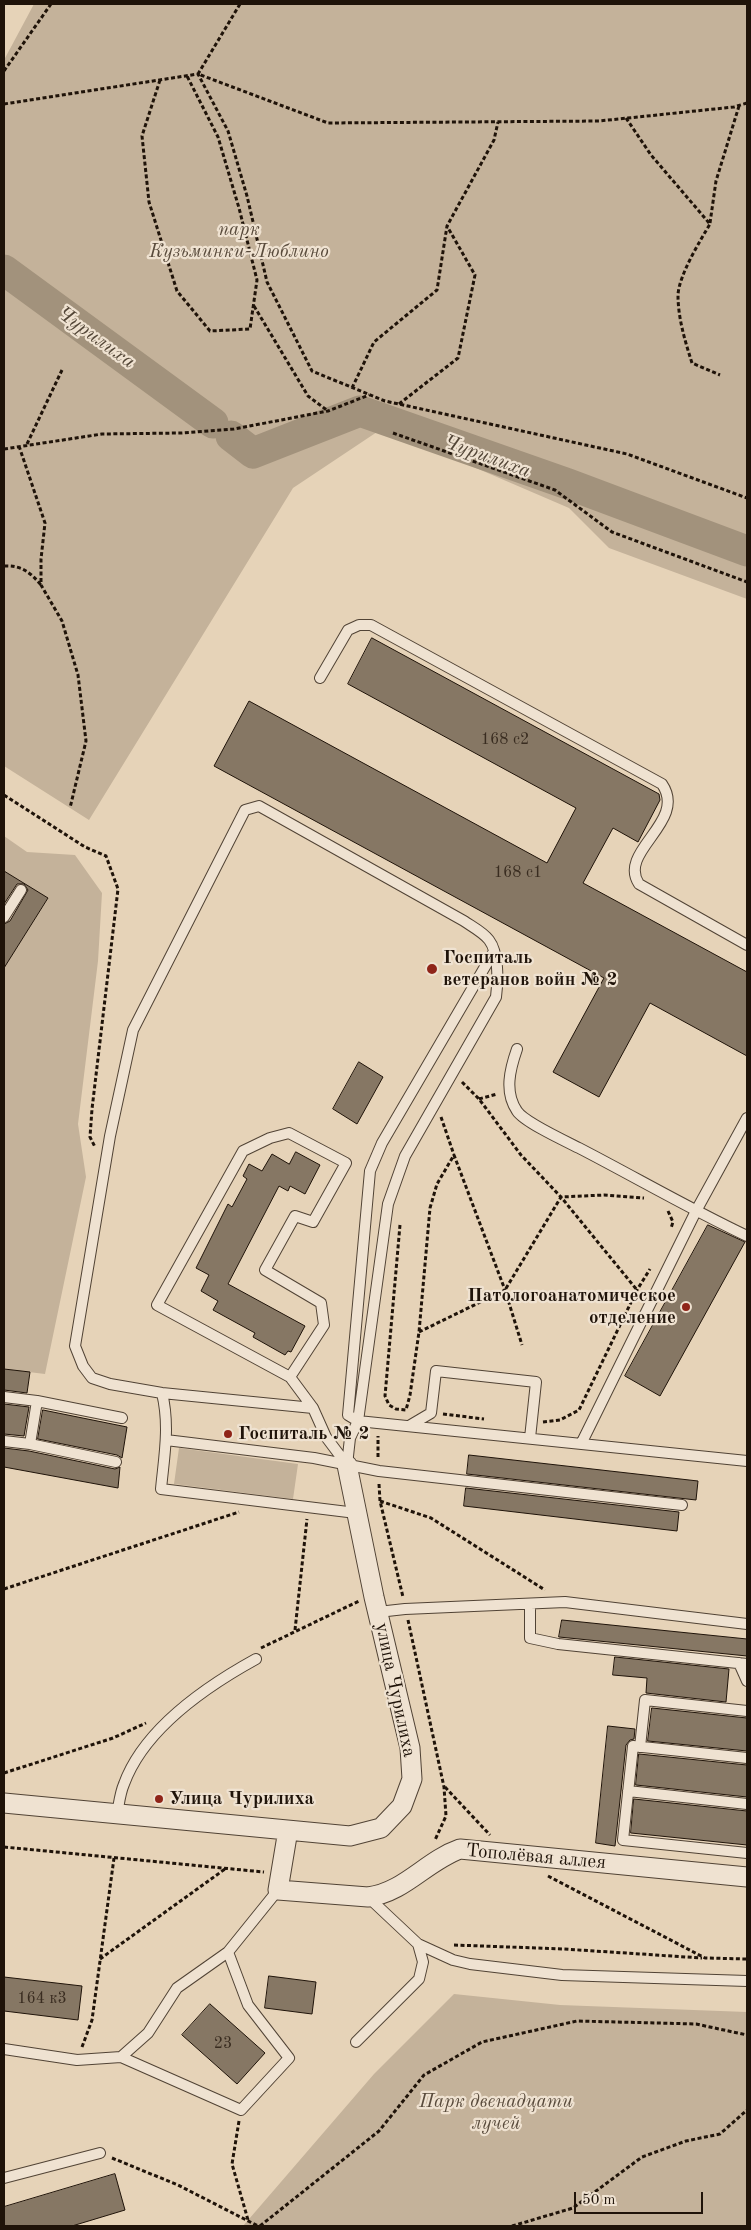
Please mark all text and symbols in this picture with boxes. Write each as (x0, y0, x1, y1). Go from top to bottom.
park label: парк Кузьминки-Люблино (149, 219, 329, 263)
water label: Чурилиха (52, 302, 140, 374)
water label: Чурилиха (440, 430, 534, 484)
house number: 168 с2 (481, 730, 529, 750)
house number: 168 с1 (494, 863, 542, 883)
place label: Госпиталь ветеранов войн № 2 (443, 947, 617, 991)
marker: Госпиталь ветеранов войн № 2 (425, 962, 439, 976)
place label: Патологоанатомическое отделение (467, 1285, 676, 1329)
marker: Патологоанатомическое отделение (680, 1301, 692, 1313)
place label: Госпиталь № 2 (238, 1423, 370, 1445)
marker: Госпиталь № 2 (222, 1428, 234, 1440)
street label: улица Чурилиха (370, 1621, 420, 1759)
place label: Улица Чурилиха (169, 1788, 314, 1810)
marker: Улица Чурилиха (153, 1793, 165, 1805)
street label: Тополёвая аллея (465, 1840, 607, 1874)
house number: 164 к3 (17, 1989, 67, 2009)
house number: 23 (214, 2034, 232, 2054)
park label: Парк двенадцати лучей (419, 2091, 573, 2135)
scale bar (576, 2182, 705, 2214)
text: 50 m (582, 2193, 616, 2208)

